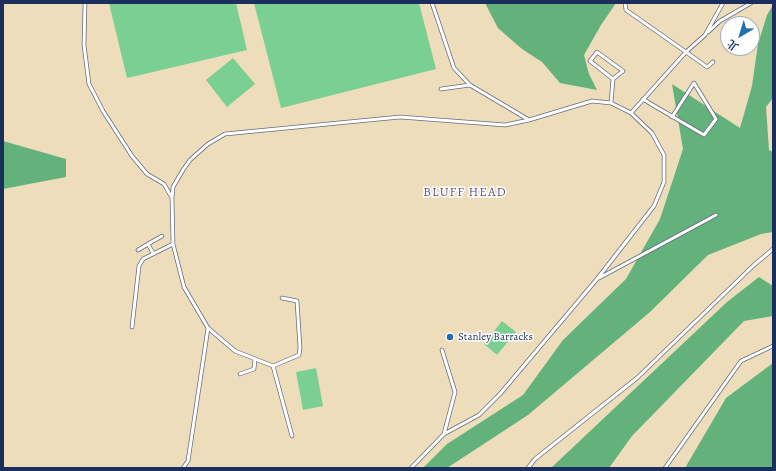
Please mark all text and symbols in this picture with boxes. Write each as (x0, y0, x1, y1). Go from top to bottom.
north arrow (720, 16, 760, 56)
text: 北 (724, 36, 742, 54)
district label: BLUFF HEAD (423, 185, 507, 201)
place label: Stanley Barracks (458, 330, 533, 344)
marker: Stanley Barracks (445, 332, 455, 342)

